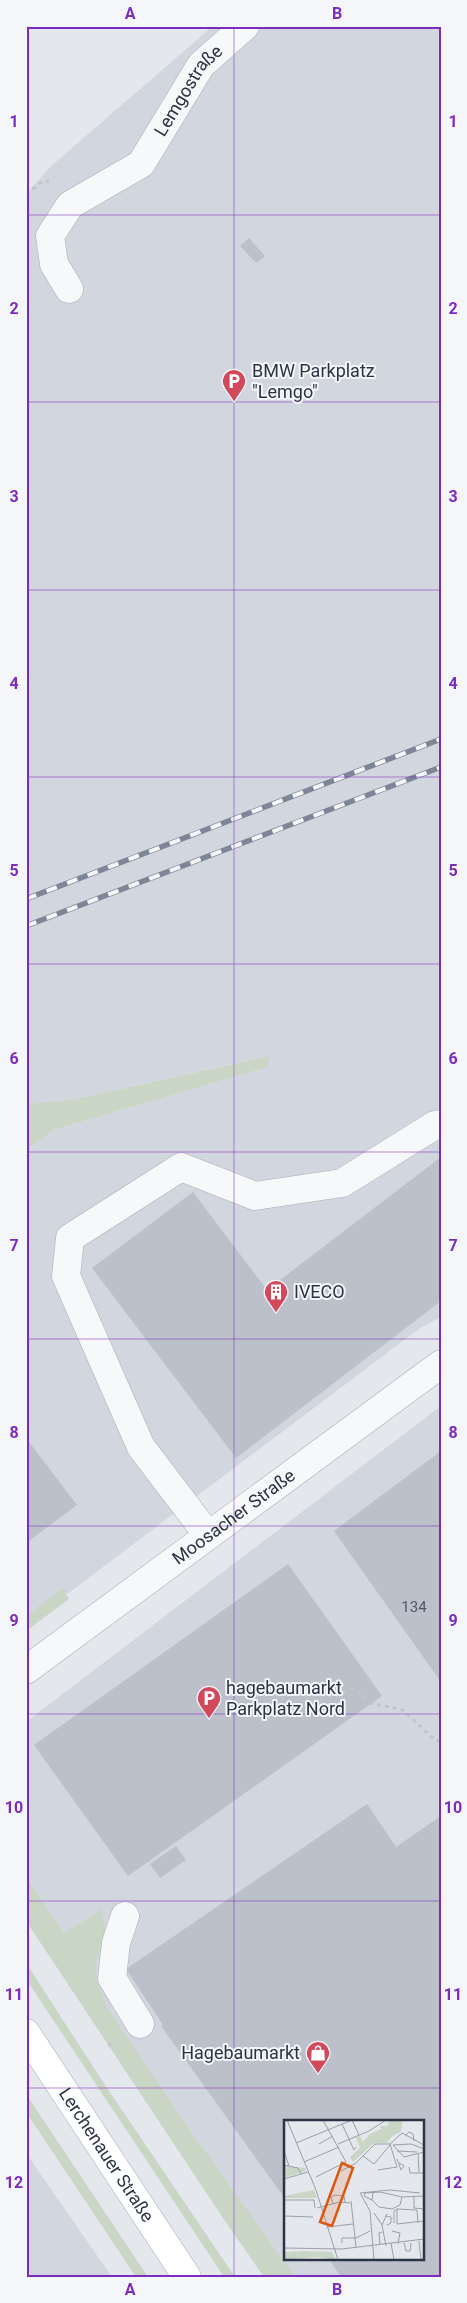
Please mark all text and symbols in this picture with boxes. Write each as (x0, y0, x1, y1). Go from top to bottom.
text: A (125, 4, 136, 23)
text: B (332, 4, 342, 23)
street label: Lemgostraße (149, 40, 226, 140)
text: 1 (9, 112, 19, 131)
text: 1 (448, 112, 458, 131)
text: 2 (9, 299, 19, 318)
text: 2 (448, 299, 458, 318)
place label: BMW Parkplatz "Lemgo" (252, 360, 375, 402)
parking icon: BMW Parkplatz "Lemgo" (221, 368, 247, 402)
text: 3 (9, 487, 19, 506)
text: 3 (448, 487, 458, 506)
text: 4 (9, 674, 19, 693)
text: 4 (448, 674, 458, 693)
text: 5 (9, 861, 19, 880)
text: 5 (448, 861, 458, 880)
text: 6 (9, 1049, 19, 1068)
text: 6 (448, 1049, 458, 1068)
text: 7 (9, 1236, 19, 1255)
text: 7 (448, 1236, 458, 1255)
building icon: IVECO (263, 1279, 289, 1313)
place label: IVECO (294, 1281, 345, 1302)
text: 8 (9, 1423, 19, 1442)
text: 8 (448, 1423, 458, 1442)
street label: Moosacher Straße (168, 1464, 299, 1569)
house number: 134 (401, 1598, 427, 1616)
text: 9 (9, 1611, 19, 1630)
text: 9 (448, 1611, 458, 1630)
place label: hagebaumarkt Parkplatz Nord (226, 1677, 345, 1719)
parking icon: hagebaumarkt Parkplatz Nord (196, 1685, 222, 1719)
text: 10 (5, 1798, 23, 1817)
text: 10 (444, 1798, 462, 1817)
text: 11 (5, 1985, 23, 2004)
text: 11 (444, 1985, 462, 2004)
shop icon: Hagebaumarkt (305, 2040, 331, 2074)
place label: Hagebaumarkt (181, 2042, 300, 2063)
street label: Lerchenauer Straße (55, 2084, 159, 2226)
inset map (284, 2120, 424, 2260)
text: 12 (5, 2173, 23, 2192)
text: 12 (444, 2173, 462, 2192)
text: A (125, 2280, 136, 2299)
text: B (332, 2280, 342, 2299)

